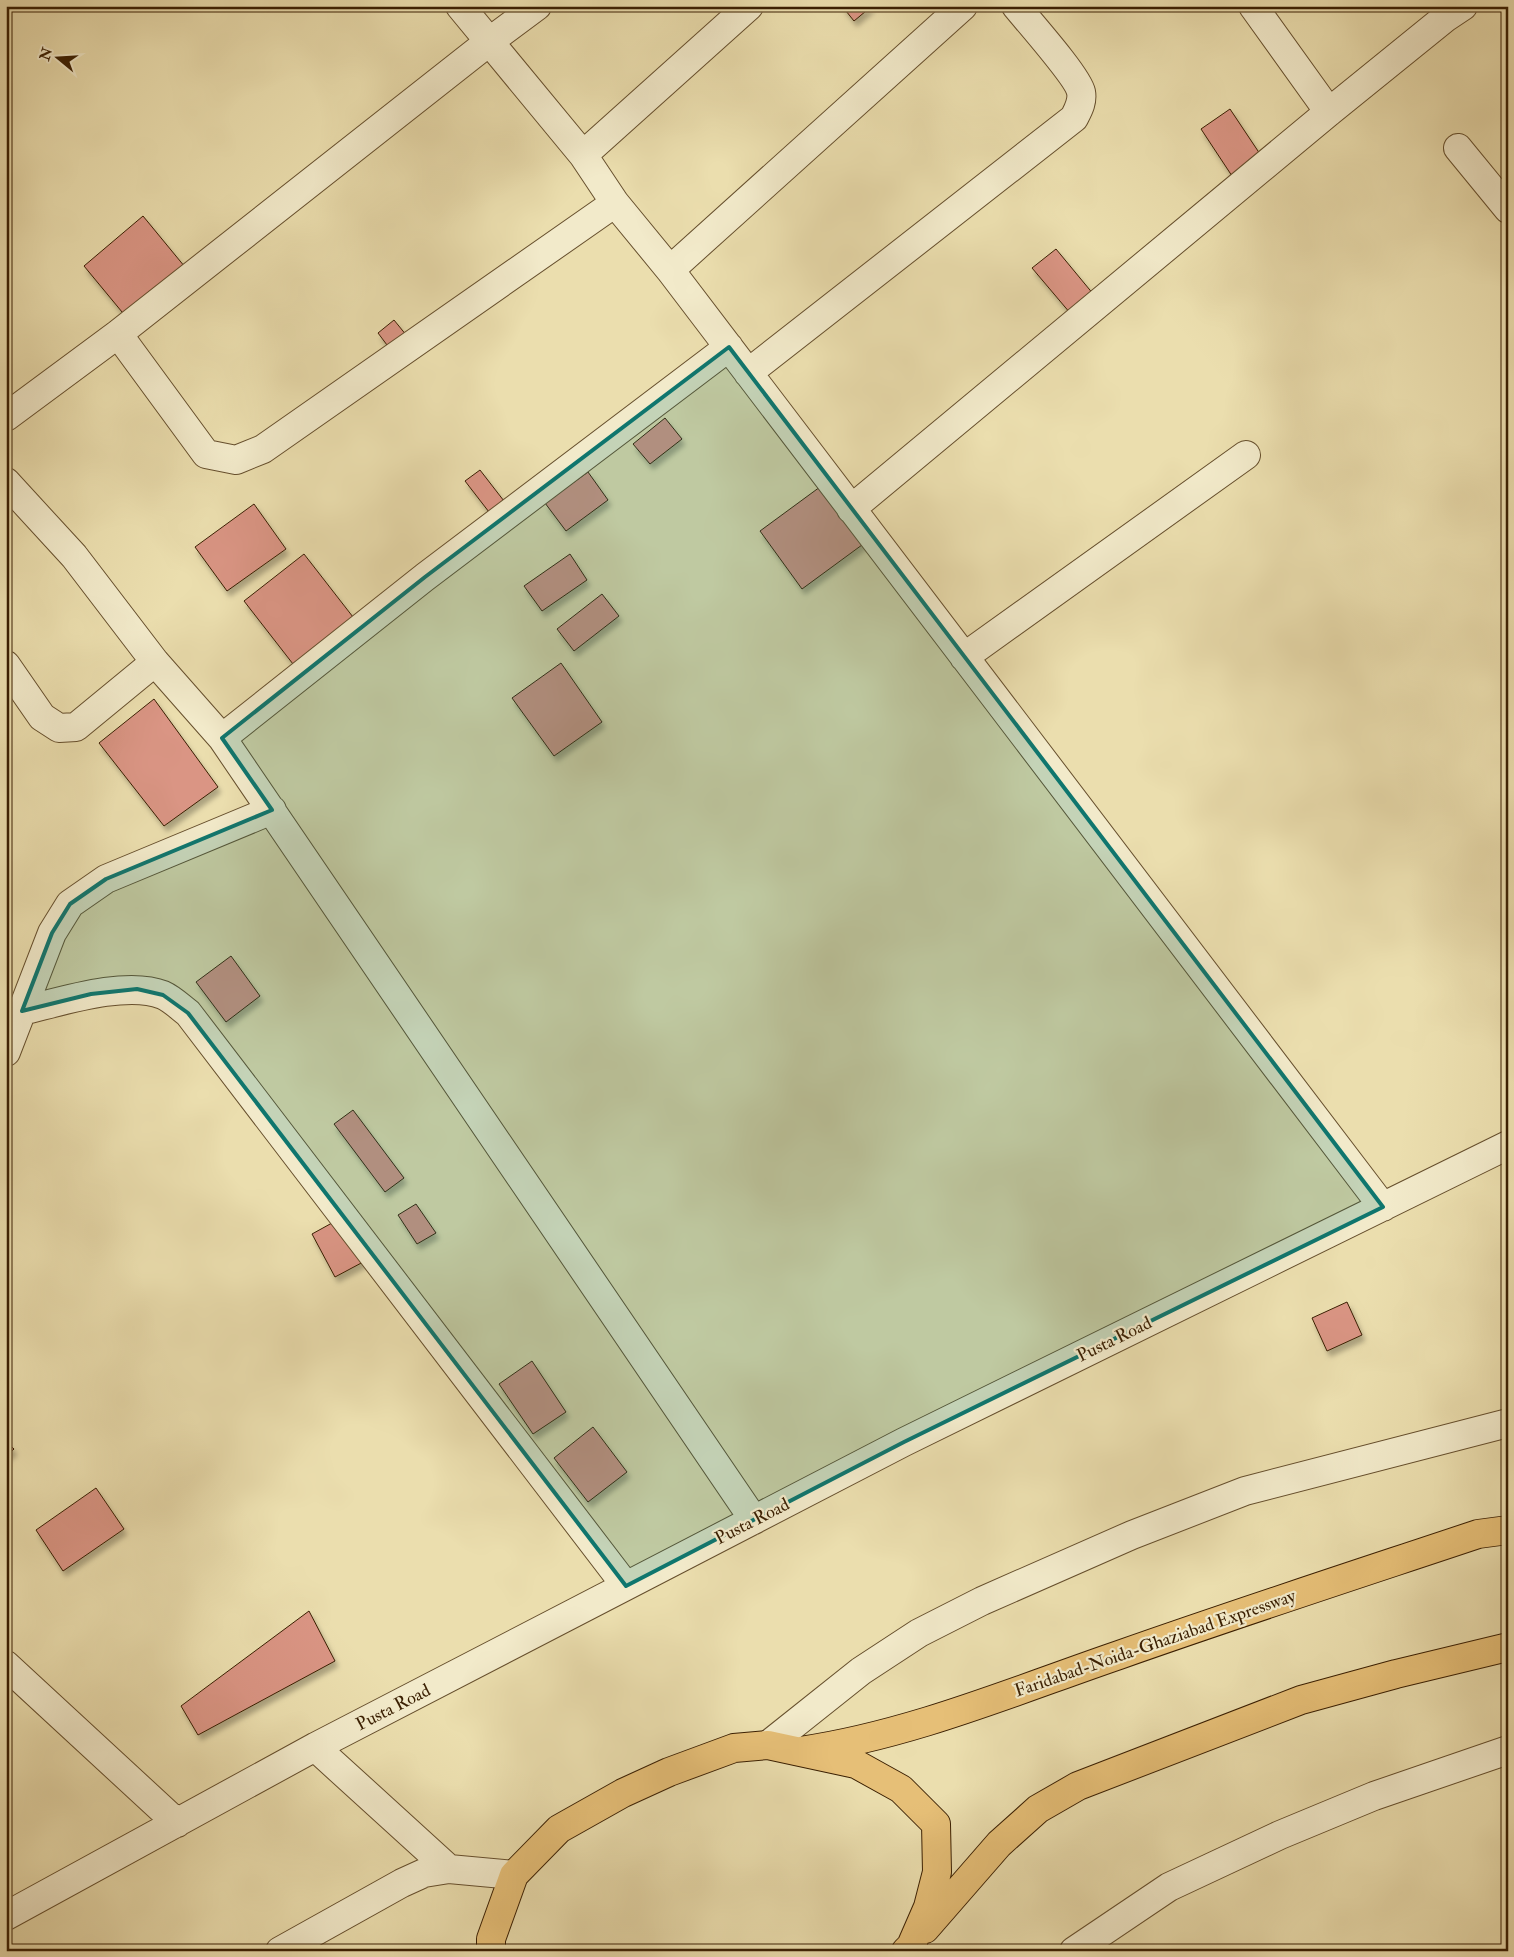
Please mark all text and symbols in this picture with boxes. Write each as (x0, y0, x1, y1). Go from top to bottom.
north arrow (32, 32, 82, 82)
text: N (36, 45, 56, 64)
street label: Pusta Road (1073, 1311, 1156, 1367)
street label: Pusta Road (711, 1493, 794, 1550)
street label: Faridabad-Noida-Ghaziabad Expressway (1012, 1584, 1300, 1703)
street label: Pusta Road (352, 1679, 435, 1736)

